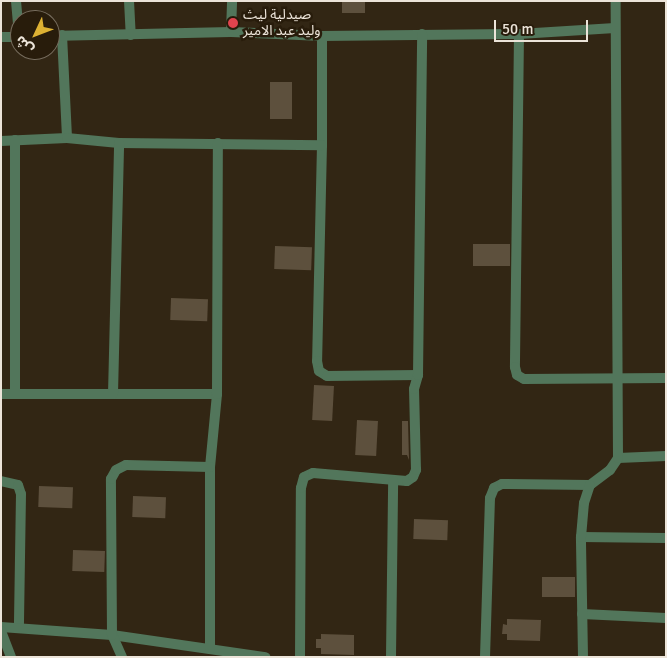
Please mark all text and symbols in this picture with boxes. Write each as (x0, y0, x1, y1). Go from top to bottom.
place label: صيدلية ليث وليد عبد الامير (243, 7, 321, 40)
north arrow (10, 10, 60, 60)
scale bar (497, 10, 591, 42)
marker: صيدلية ليث وليد عبد الامير (227, 17, 239, 29)
text: 50 m (502, 20, 533, 38)
text: ش (12, 32, 37, 58)

